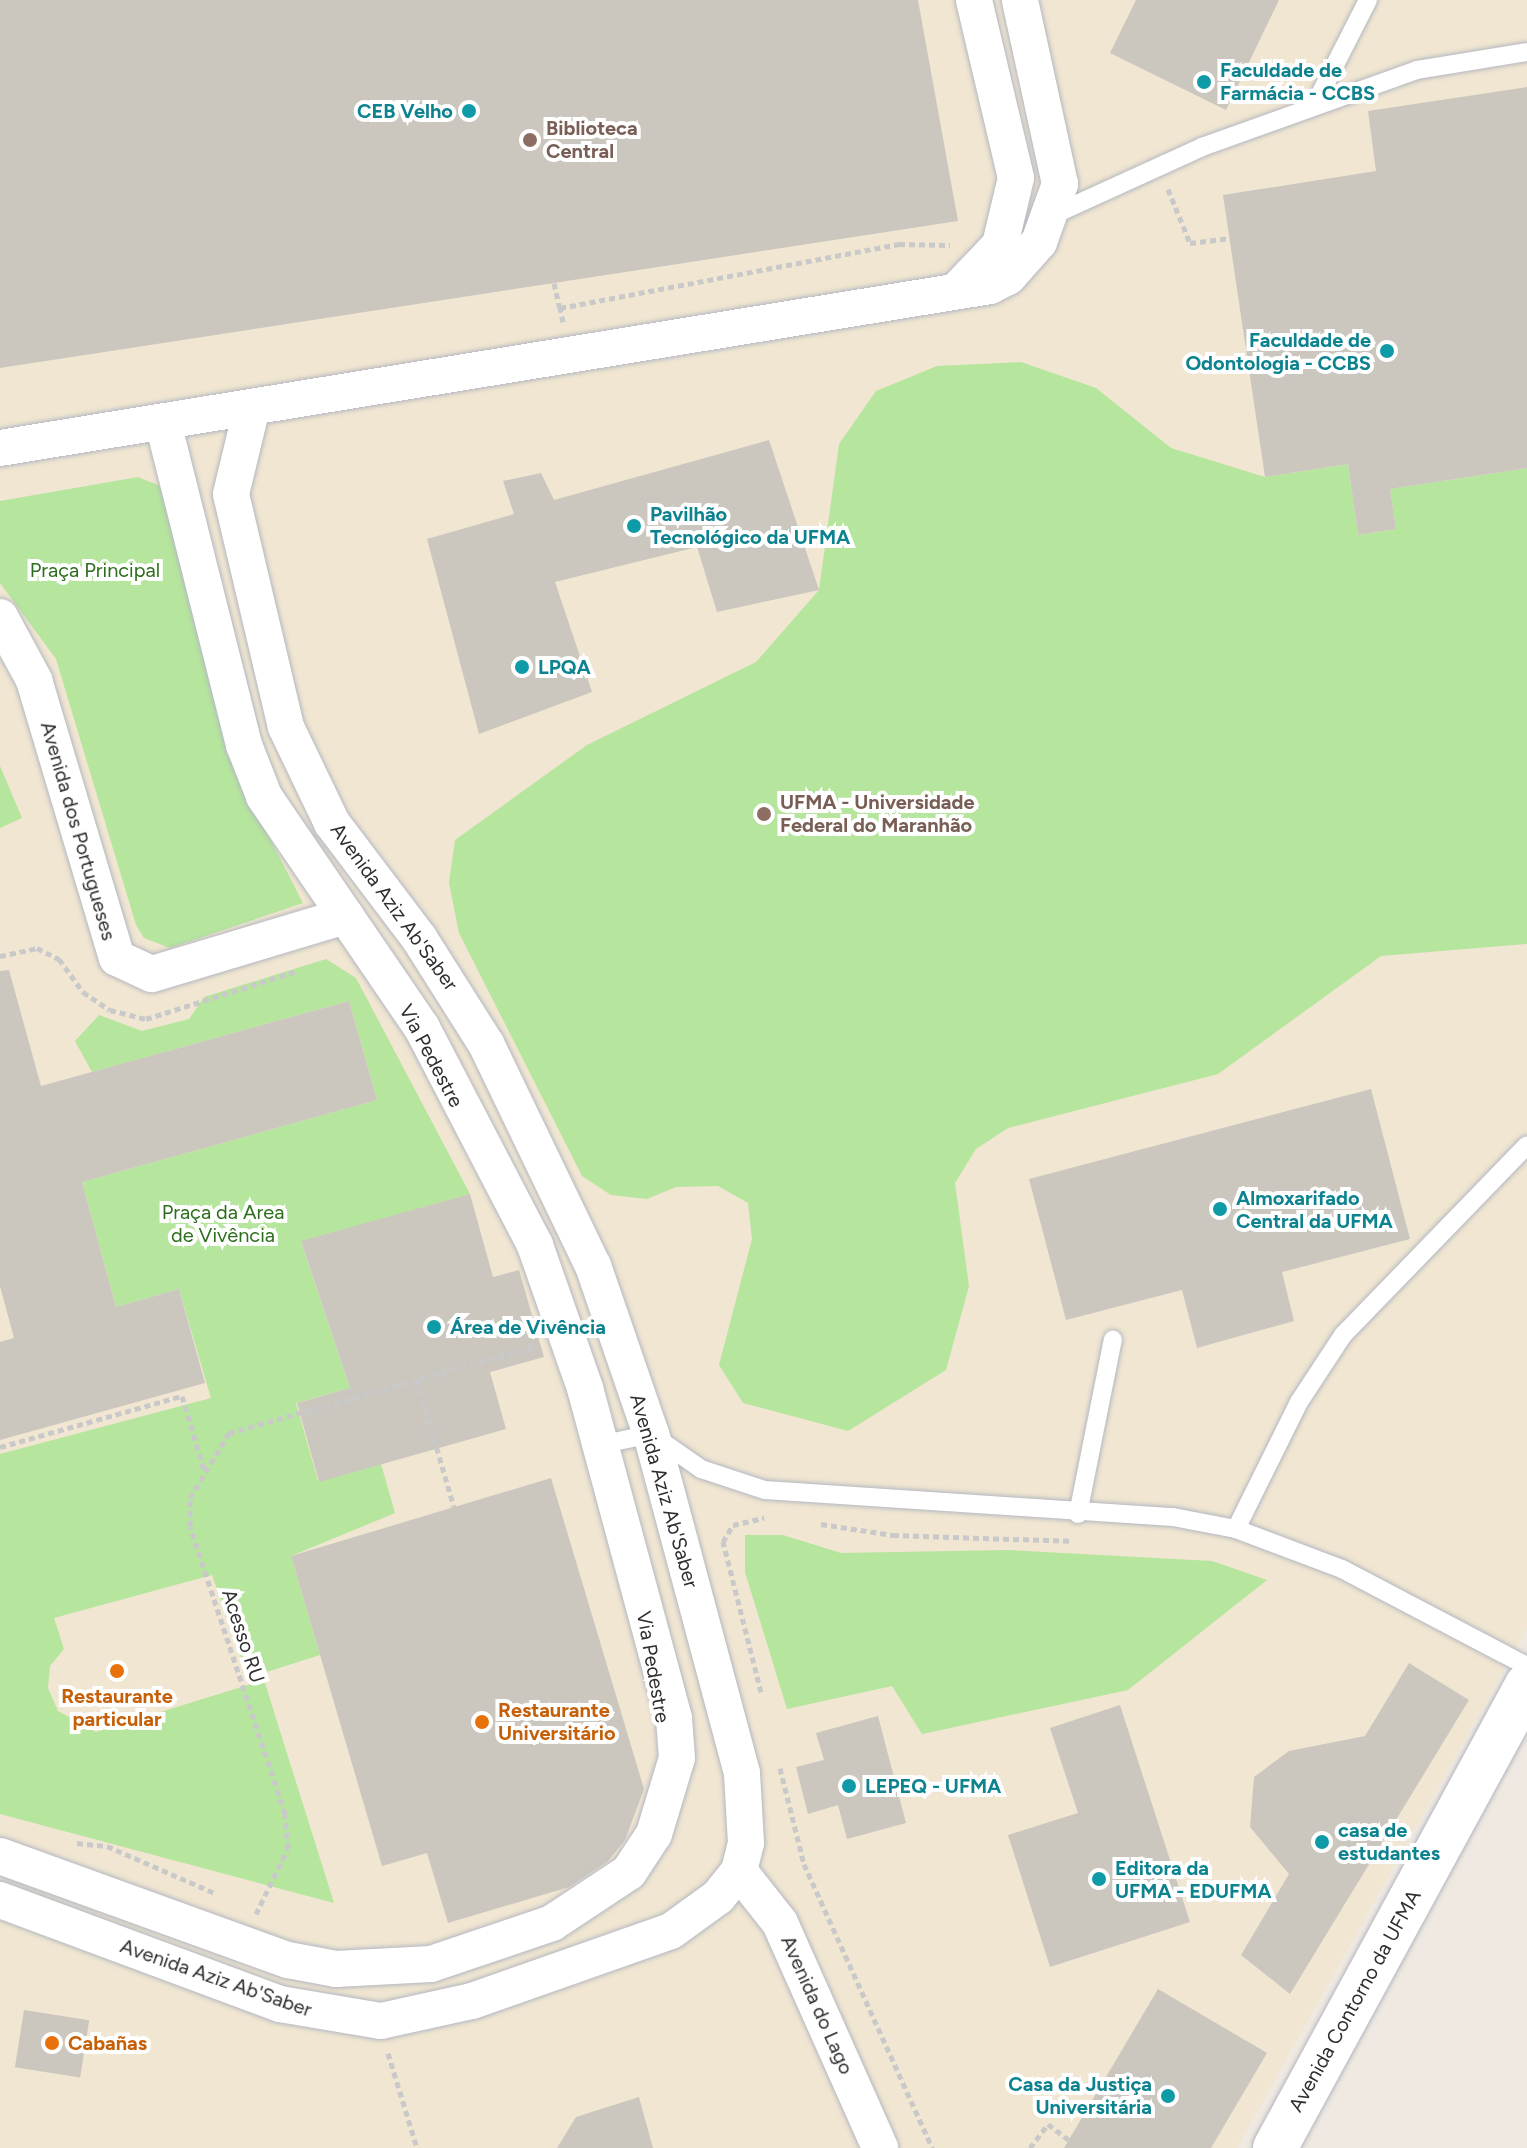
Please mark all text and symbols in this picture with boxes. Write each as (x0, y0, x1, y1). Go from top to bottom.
place label: Faculdade de Farmácia - CCBS (1220, 58, 1375, 105)
marker: Faculdade de Farmácia - CCBS (1195, 73, 1213, 91)
place label: CEB Velho (357, 99, 453, 123)
marker: CEB Velho (460, 102, 478, 120)
place label: Biblioteca Central (546, 116, 638, 163)
marker: Biblioteca Central (521, 131, 539, 149)
place label: Faculdade de Odontologia - CCBS (1185, 328, 1371, 375)
marker: Faculdade de Odontologia - CCBS (1378, 342, 1396, 360)
place label: Pavilhão Tecnológico da UFMA (650, 502, 850, 549)
marker: Pavilhão Tecnológico da UFMA (625, 517, 643, 535)
park label: Praça Principal (30, 558, 160, 582)
place label: LPQA (538, 655, 591, 679)
marker: LPQA (513, 658, 531, 676)
street label: Avenida dos Portugueses (35, 719, 121, 943)
place label: UFMA - Universidade Federal do Maranhão (780, 790, 974, 837)
marker: UFMA - Universidade Federal do Maranhão (755, 805, 773, 823)
street label: Avenida Aziz Ab'Saber (325, 819, 463, 995)
street label: Via Pedestre (394, 1000, 468, 1112)
place label: Almoxarifado Central da UFMA (1236, 1186, 1393, 1233)
park label: Praça da Area de Vivência (162, 1200, 284, 1247)
marker: Almoxarifado Central da UFMA (1211, 1200, 1229, 1218)
place label: Área de Vivência (450, 1315, 606, 1339)
marker: Área de Vivência (425, 1318, 443, 1336)
street label: Avenida Aziz Ab'Saber (625, 1391, 703, 1591)
street label: Acesso RU (217, 1586, 269, 1686)
street label: Via Pedestre (631, 1609, 675, 1725)
marker: Restaurante particular (108, 1662, 126, 1680)
place label: Restaurante particular (61, 1684, 173, 1731)
place label: Restaurante Universitário (498, 1698, 616, 1745)
marker: Restaurante Universitário (473, 1713, 491, 1731)
place label: LEPEQ - UFMA (865, 1774, 1001, 1798)
marker: LEPEQ - UFMA (840, 1777, 858, 1795)
place label: casa de estudantes (1338, 1818, 1440, 1865)
marker: casa de estudantes (1313, 1833, 1331, 1851)
place label: Editora da UFMA - EDUFMA (1115, 1856, 1272, 1903)
marker: Editora da UFMA - EDUFMA (1090, 1870, 1108, 1888)
street label: Avenida Contorno da UFMA (1284, 1886, 1426, 2116)
street label: Avenida do Lago (776, 1932, 858, 2078)
street label: Avenida Aziz Ab'Saber (117, 1934, 315, 2022)
place label: Cabañas (68, 2031, 147, 2055)
marker: Cabañas (43, 2034, 61, 2052)
place label: Casa da Justiça Universitária (1008, 2072, 1152, 2119)
marker: Casa da Justiça Universitária (1159, 2087, 1177, 2105)

